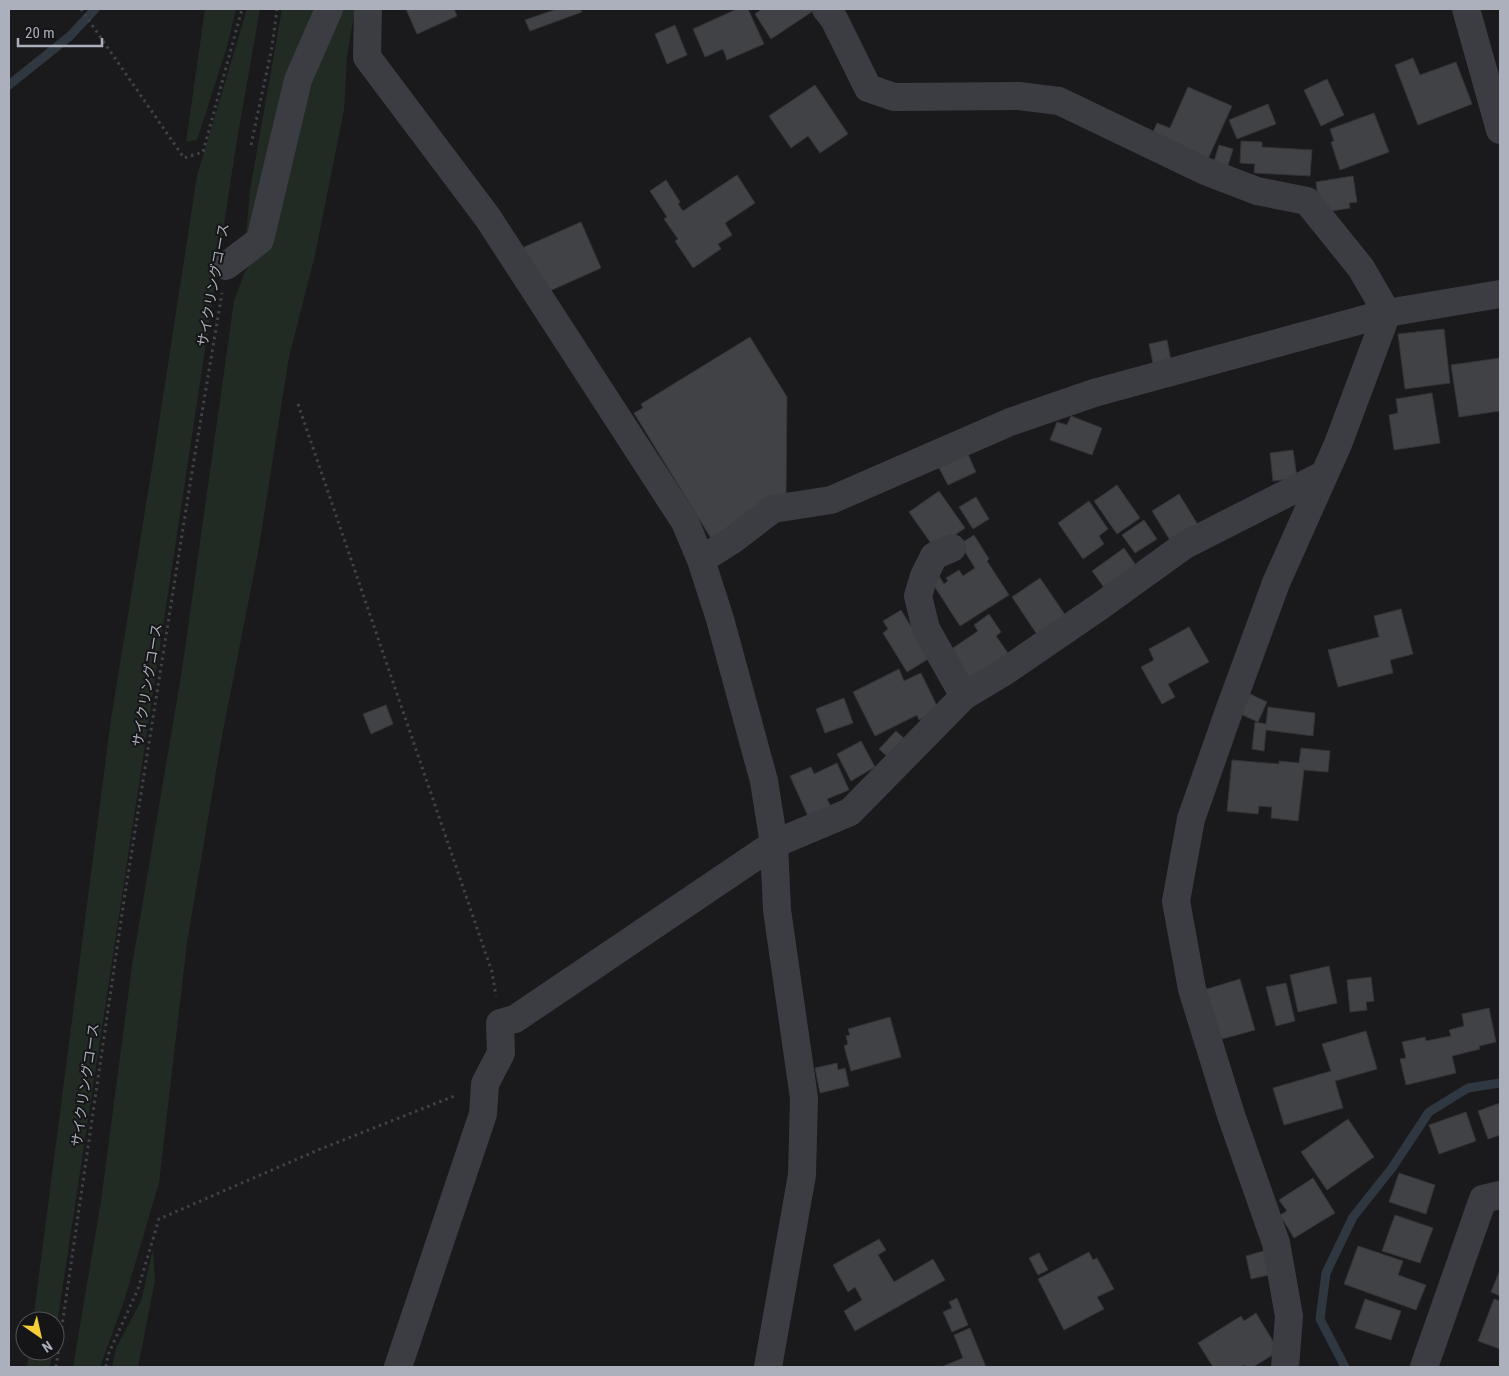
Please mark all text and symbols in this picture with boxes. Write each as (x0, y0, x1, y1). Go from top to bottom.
scale bar (18, 15, 101, 47)
text: 20 m (25, 24, 55, 42)
street label: サイクリングコース (194, 222, 232, 348)
street label: サイクリングコース (129, 622, 165, 748)
street label: サイクリングコース (68, 1022, 102, 1148)
north arrow (15, 1311, 65, 1361)
text: N (39, 1338, 55, 1356)

